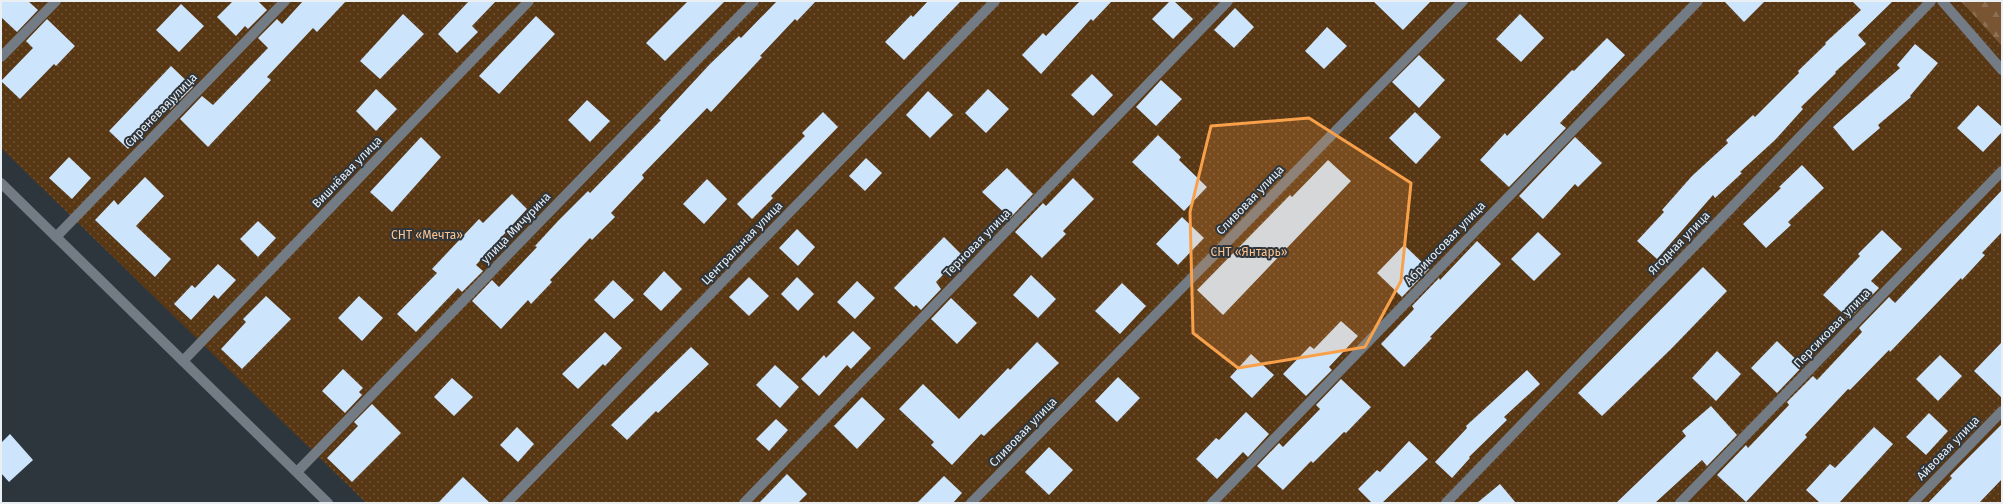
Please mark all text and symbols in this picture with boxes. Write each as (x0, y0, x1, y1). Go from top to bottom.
street label: Сиреневая улица (122, 70, 200, 150)
street label: Вишнёвая улица (309, 133, 385, 211)
street label: Сливовая улица (1213, 162, 1287, 238)
street label: улица Мичурина (478, 189, 554, 267)
street label: Центральная улица (699, 198, 785, 288)
street label: Абрикосовая улица (1402, 199, 1488, 287)
street label: Терновая улица (941, 206, 1013, 280)
street label: Ягодная улица (1645, 208, 1713, 278)
park label: СНТ «Мечта» (391, 228, 463, 242)
park label: СНТ «Янтарь» (1210, 245, 1288, 259)
street label: Персиковая улица (1791, 286, 1873, 370)
street label: Сливовая улица (986, 394, 1060, 470)
street label: Айвовая улица (1914, 413, 1982, 483)

